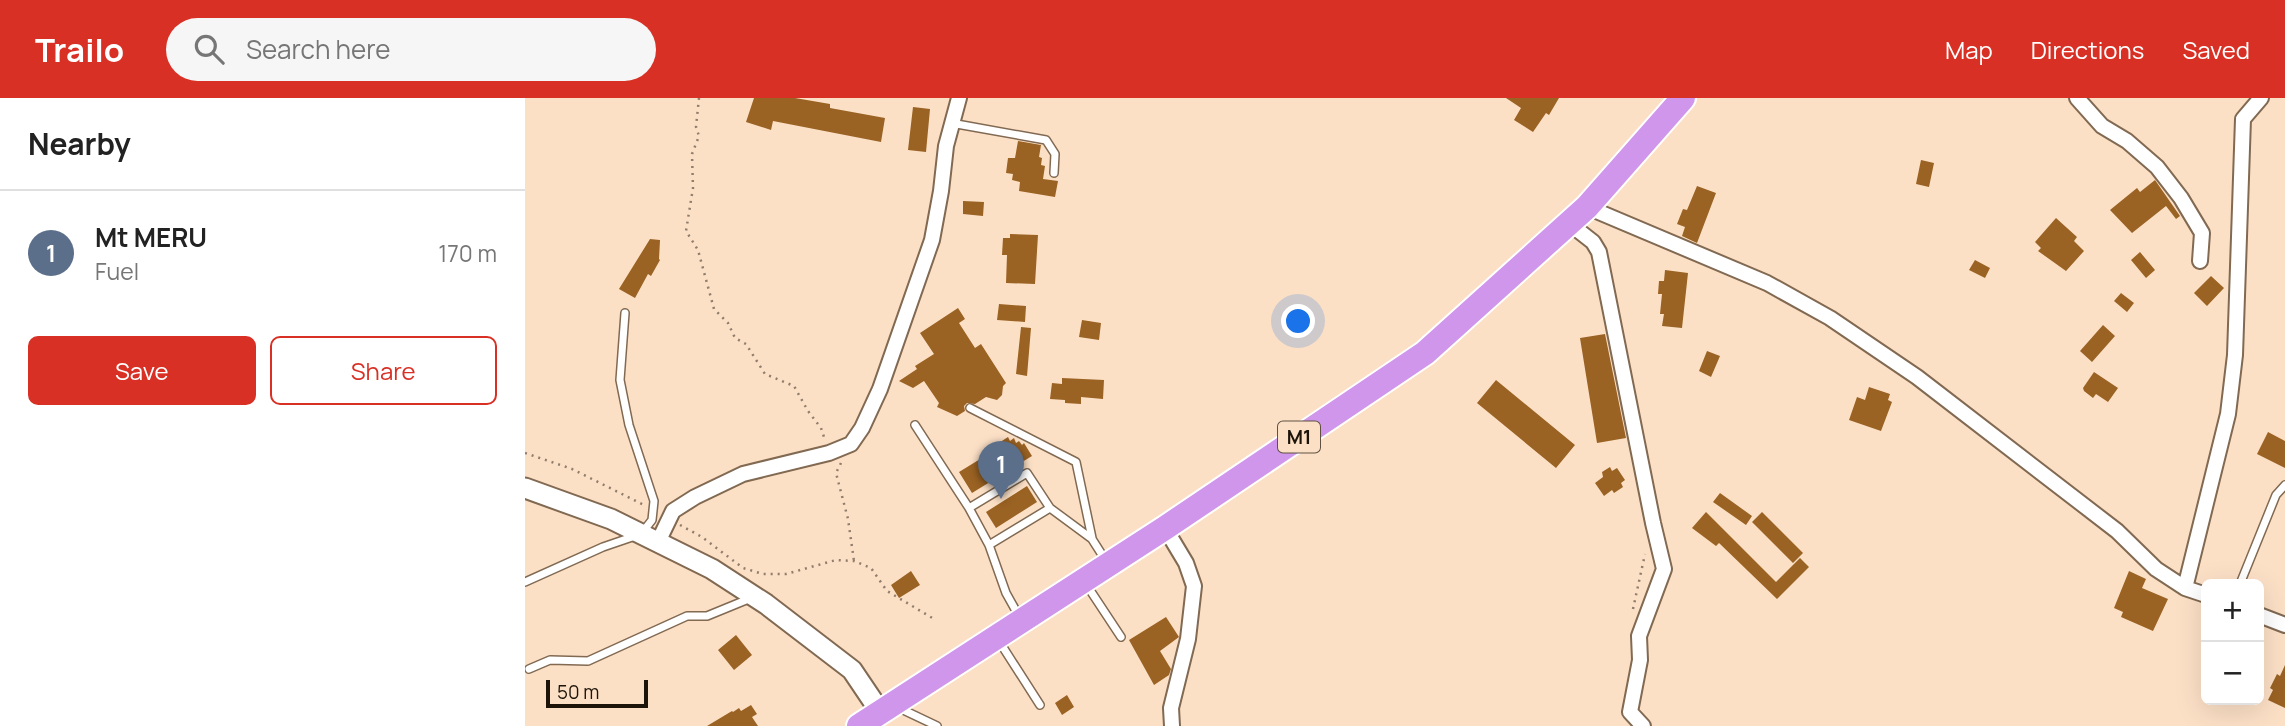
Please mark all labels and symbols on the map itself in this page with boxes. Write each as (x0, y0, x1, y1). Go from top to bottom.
your location (1281, 304, 1315, 338)
road number: M1 (1278, 422, 1320, 452)
pin: 1 (978, 441, 1024, 499)
scale bar (546, 677, 647, 709)

